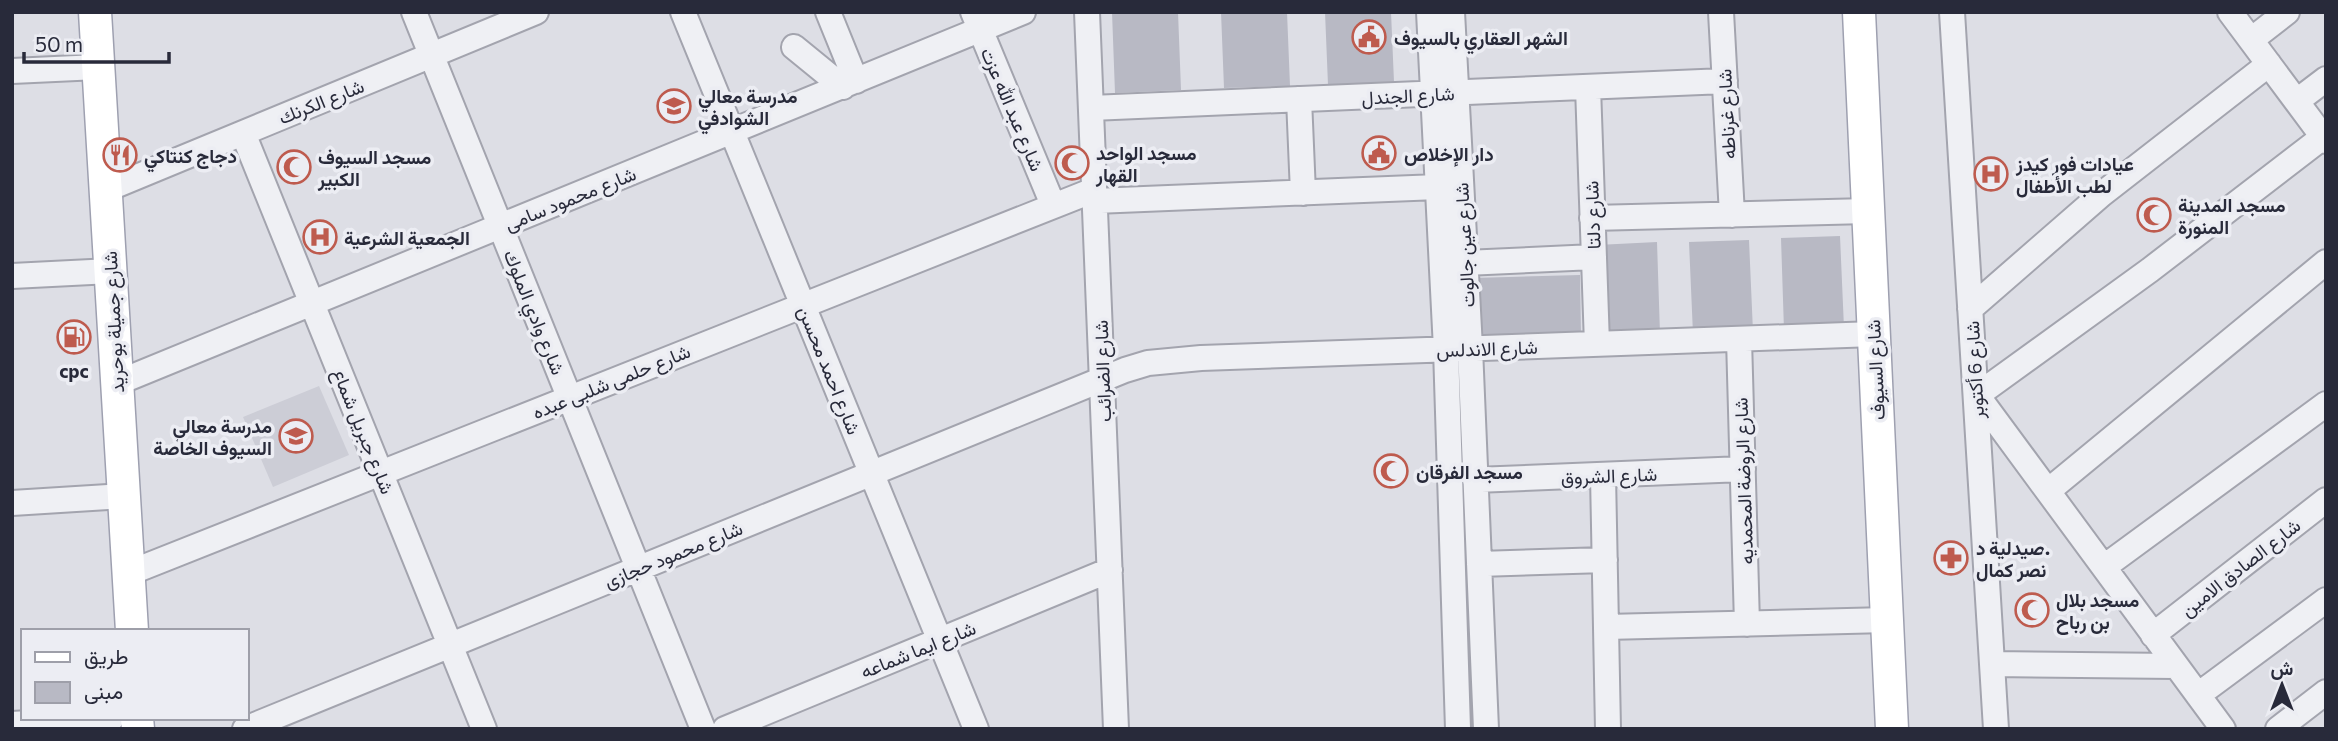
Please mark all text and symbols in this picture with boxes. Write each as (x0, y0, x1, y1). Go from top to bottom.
public building icon: الشهر العقاري بالسيوف (1350, 18, 1388, 56)
scale bar (24, 21, 170, 65)
place label: الشهر العقاري بالسيوف (1394, 26, 1568, 55)
text: 50 m (35, 31, 83, 56)
street label: شارع عبد الله عزت (975, 44, 1049, 175)
street label: شارع غرناطه (1712, 68, 1742, 160)
street label: شارع الكرنك (275, 73, 368, 130)
street label: شارع الجندل (1361, 81, 1455, 111)
place label: مدرسة معالي الشوادفي (698, 84, 798, 135)
school or university icon: مدرسة معالي الشوادفي (655, 87, 693, 125)
public building icon: دار الإخلاص (1360, 134, 1398, 172)
restaurant icon: دجاج كنتاكي (101, 136, 139, 174)
place label: مسجد الواحد القهار (1095, 141, 1197, 188)
place label: دار الإخلاص (1404, 142, 1494, 167)
place label: دجاج كنتاكي (144, 144, 237, 173)
mosque icon: مسجد الواحد القهار (1053, 144, 1091, 182)
place label: مسجد السيوف الكبير (317, 145, 431, 192)
mosque icon: مسجد السيوف الكبير (275, 148, 313, 186)
place label: عيادات فور كيدز لطب الأطفال (2015, 152, 2134, 198)
hospital icon: عيادات فور كيدز لطب الأطفال (1972, 155, 2010, 193)
street label: شارع محمود سامى (501, 161, 640, 237)
street label: شارع دلتا (1579, 180, 1607, 250)
street label: شارع عين جالوت (1449, 182, 1481, 308)
place label: مسجد المدينة المنورة (2178, 193, 2286, 240)
mosque icon: مسجد المدينة المنورة (2135, 196, 2173, 234)
hospital icon: الجمعية الشرعية (301, 218, 339, 256)
place label: الجمعية الشرعية (344, 226, 470, 251)
street label: شارع وادي الملوك (495, 246, 571, 380)
street label: شارع جميلة بوحريد (98, 250, 130, 394)
street label: شارع احمد محسن (792, 302, 866, 438)
fuel station icon: cpc (55, 318, 93, 356)
street label: شارع السيوف (1861, 319, 1891, 421)
street label: شارع الضرائب (1089, 320, 1117, 422)
street label: شارع 6 أكتوبر (1960, 320, 1990, 421)
street label: شارع الاندلس (1436, 335, 1538, 363)
street label: شارع حلمى شلبى عبده (529, 339, 694, 425)
place label: cpc (59, 359, 89, 382)
street label: شارع جبريل شماع (327, 365, 400, 498)
street label: شارع الروضة المحمديه (1729, 397, 1759, 565)
place label: مدرسة معالي السيوف الخاصة (153, 414, 272, 461)
school or university icon: مدرسة معالي السيوف الخاصة (277, 417, 315, 455)
mosque icon: مسجد الفرقان (1372, 452, 1410, 490)
place label: مسجد الفرقان (1416, 460, 1523, 485)
street label: شارع الشروق (1560, 462, 1658, 490)
street label: شارع الصادق الامين (2176, 513, 2306, 622)
street label: شارع محمود حجازى (600, 516, 746, 594)
place label: صيدلية د. نصر كمال (1976, 536, 2050, 583)
pharmacy icon: صيدلية د. نصر كمال (1932, 539, 1970, 577)
place label: مسجد بلال بن رباح (2056, 588, 2139, 635)
mosque icon: مسجد بلال بن رباح (2013, 591, 2051, 629)
street label: شارع ايما شماعه (857, 615, 980, 684)
legend (21, 629, 248, 720)
text: طريق (84, 643, 129, 670)
north arrow (2247, 650, 2317, 720)
text: ش (2271, 656, 2294, 680)
text: مبنى (84, 678, 123, 704)

